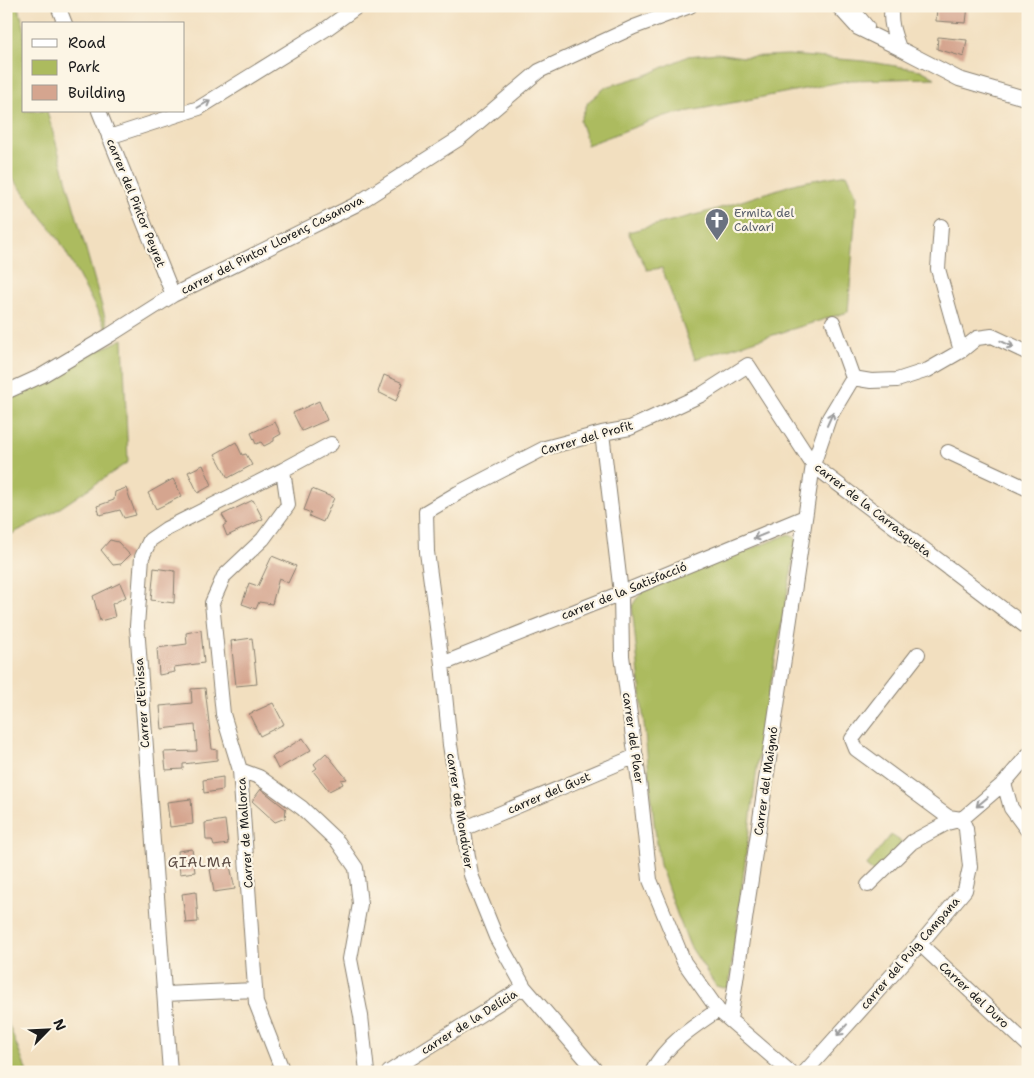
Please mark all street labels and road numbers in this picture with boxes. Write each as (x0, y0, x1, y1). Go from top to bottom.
street label: carrer del Pintor Peyret (103, 136, 169, 270)
street label: carrer del Pintor Llorenç Casanova (178, 192, 366, 298)
street label: Carrer del Profit (539, 417, 635, 459)
street label: carrer de la Carrasqueta (811, 459, 935, 561)
street label: carrer de la Satisfacció (559, 558, 689, 624)
street label: Carrer d'Eivissa (131, 657, 153, 749)
street label: carrer del Plaer (619, 691, 647, 785)
street label: Carrer del Maigmó (750, 725, 782, 837)
street label: carrer de Mondúver (443, 752, 477, 870)
street label: carrer del Gust (505, 768, 593, 818)
street label: Carrer de Mallorca (233, 777, 257, 889)
street label: carrer del Puig Campana (857, 893, 964, 1013)
street label: Carrer del Duro (936, 958, 1012, 1032)
street label: carrer de la Delícia (418, 986, 521, 1058)

